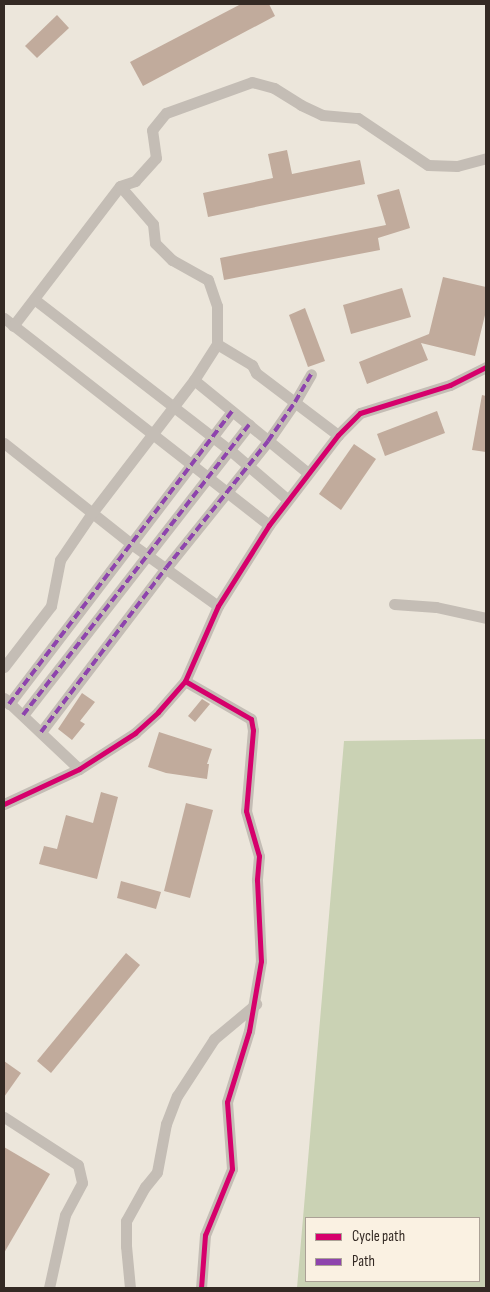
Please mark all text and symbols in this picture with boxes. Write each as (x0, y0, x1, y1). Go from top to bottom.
legend (305, 1217, 480, 1282)
text: Cycle path (352, 1227, 405, 1246)
text: Path (352, 1252, 375, 1271)

